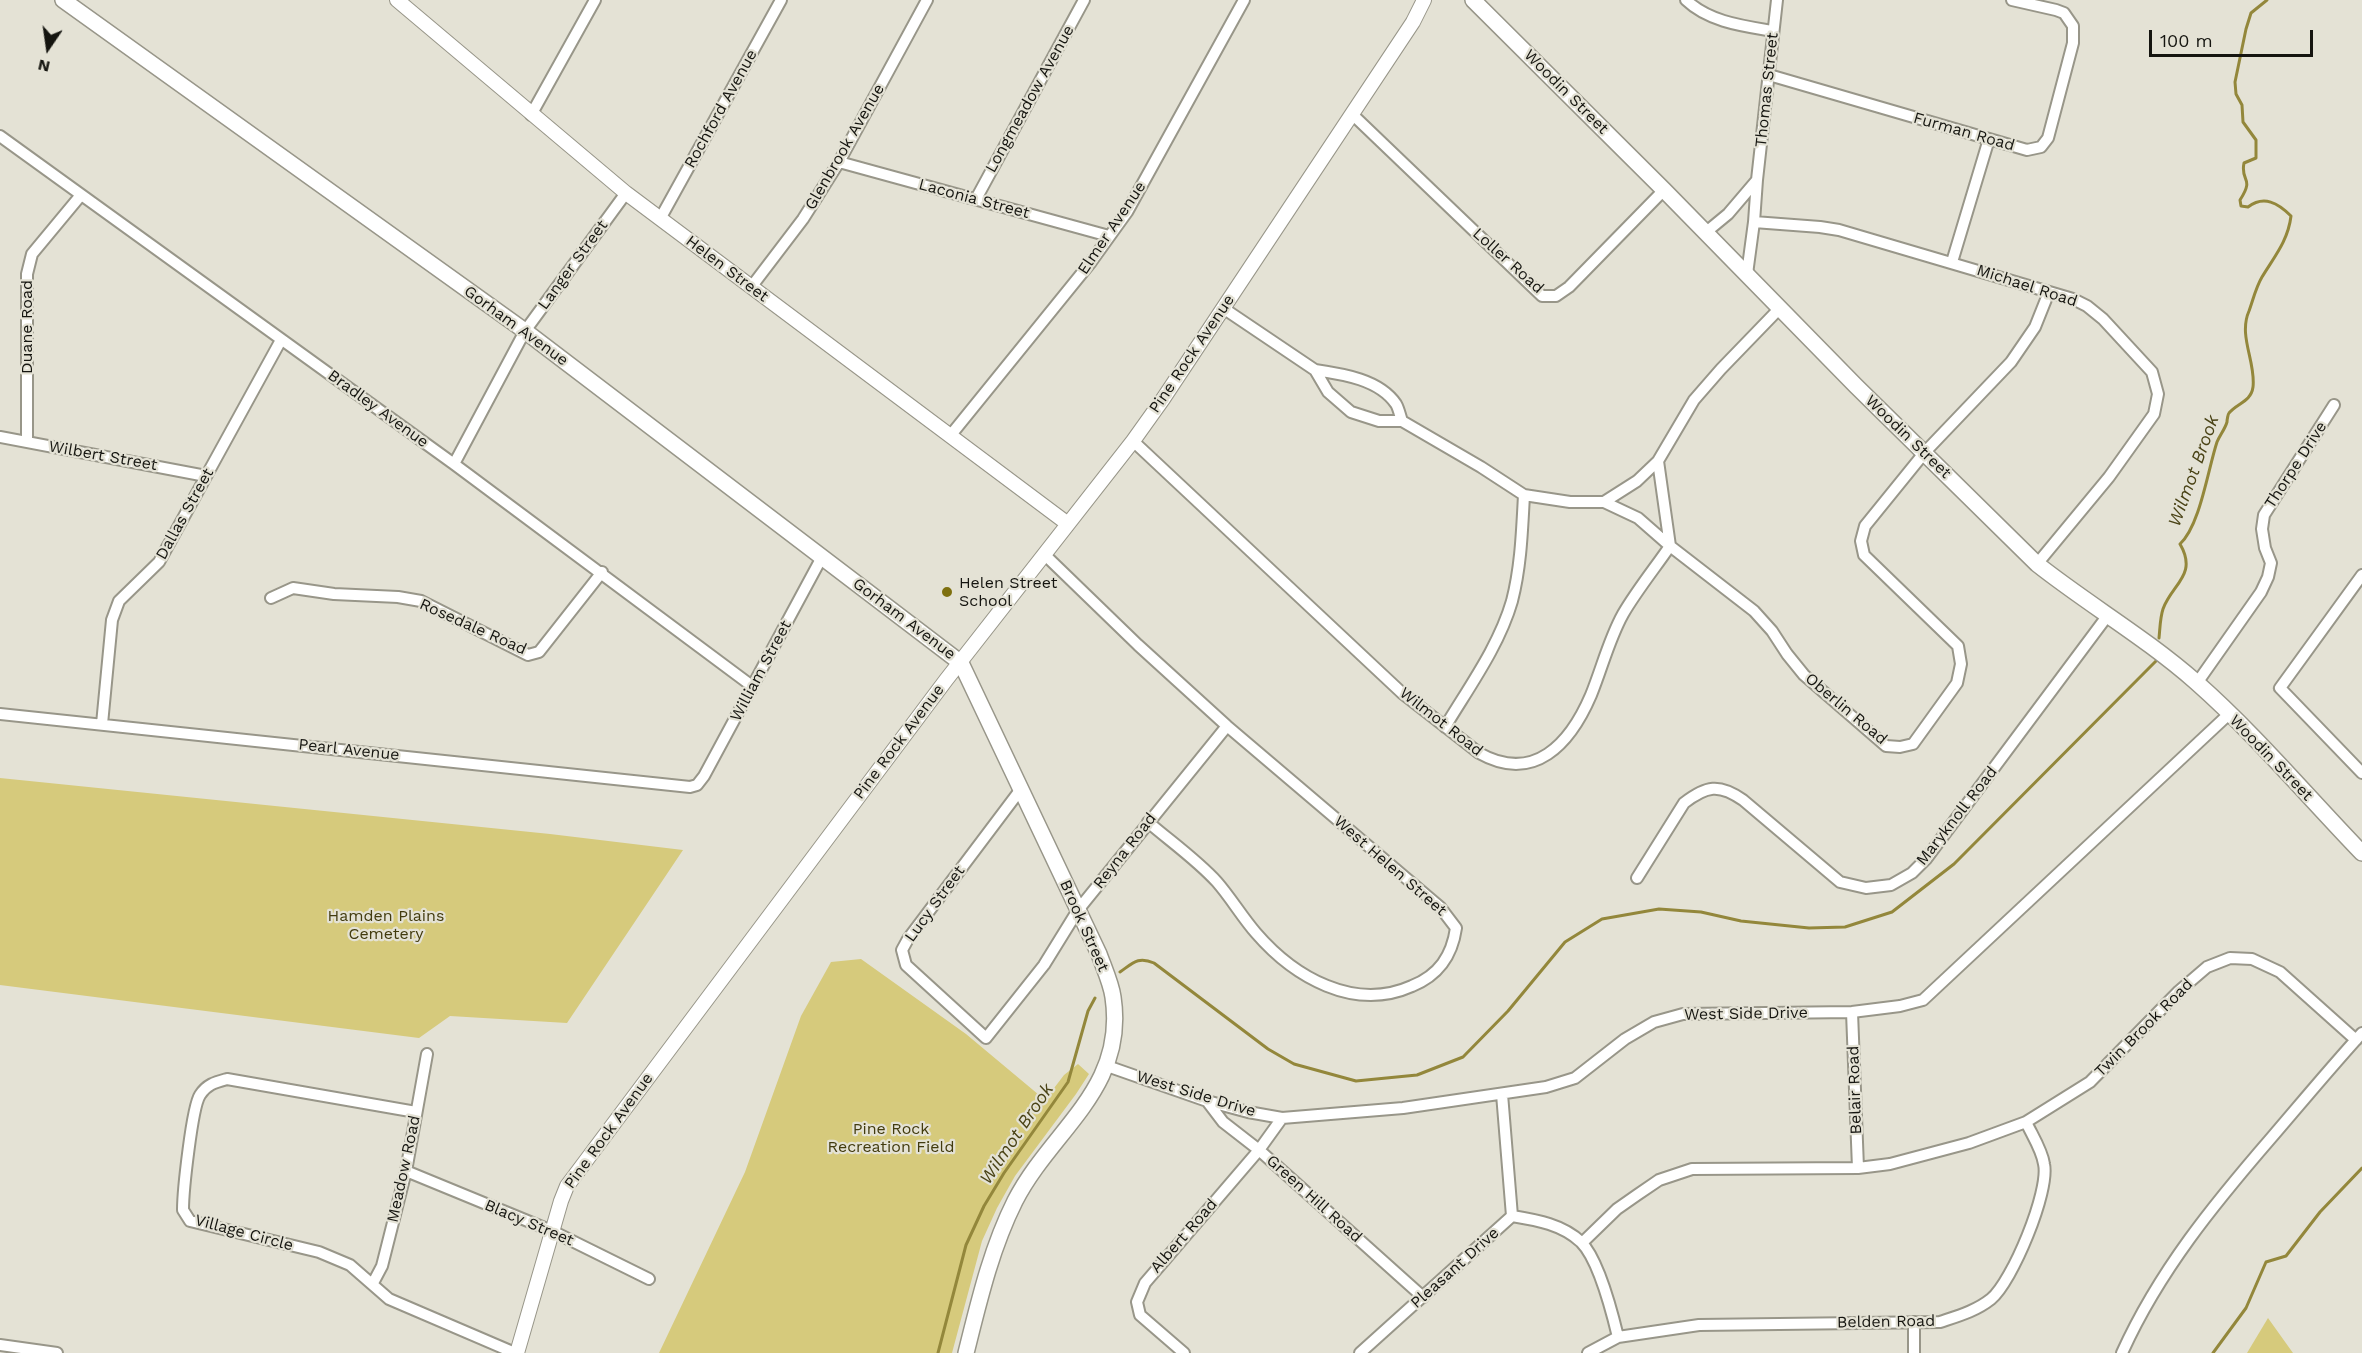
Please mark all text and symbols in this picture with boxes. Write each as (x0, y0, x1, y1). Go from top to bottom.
north arrow (18, 18, 78, 78)
scale bar (2152, 18, 2316, 56)
street label: Longmeadow Avenue (981, 22, 1079, 176)
text: 100 m (2160, 30, 2213, 51)
street label: Thomas Street (1751, 32, 1783, 148)
street label: Rochford Avenue (680, 46, 762, 172)
street label: Woodin Street (1520, 46, 1612, 138)
text: N (36, 55, 52, 77)
street label: Glenbrook Avenue (801, 81, 889, 213)
street label: Furman Road (1911, 108, 2017, 156)
street label: Laconia Street (916, 175, 1032, 223)
street label: Elmer Avenue (1074, 178, 1150, 278)
street label: Langer Street (534, 216, 612, 314)
street label: Loller Road (1469, 224, 1547, 298)
street label: Helen Street (682, 232, 772, 306)
street label: Michael Road (1974, 261, 2080, 311)
street label: Duane Road (17, 280, 37, 374)
street label: Gorham Avenue (460, 282, 572, 370)
street label: Pine Rock Avenue (1145, 291, 1239, 417)
street label: Bradley Avenue (324, 366, 432, 452)
street label: Woodin Street (1861, 391, 1955, 483)
water label: Wilmot Brook (2164, 412, 2224, 530)
street label: Thorpe Drive (2261, 418, 2331, 512)
street label: Wilbert Street (47, 437, 159, 475)
street label: Dallas Street (152, 465, 218, 563)
place label: Helen Street School (959, 573, 1057, 611)
street label: Gorham Avenue (849, 574, 959, 664)
marker: Helen Street School (940, 585, 954, 599)
street label: Rosedale Road (416, 595, 530, 659)
street label: William Street (726, 617, 796, 725)
street label: Oberlin Road (1801, 669, 1891, 749)
street label: Pine Rock Avenue (850, 681, 948, 803)
street label: Wilmot Road (1396, 684, 1486, 760)
street label: Woodin Street (2225, 711, 2317, 805)
street label: Pearl Avenue (298, 735, 400, 765)
street label: Maryknoll Road (1912, 763, 2002, 869)
street label: Reyna Road (1089, 809, 1161, 893)
street label: West Helen Street (1330, 812, 1450, 920)
street label: Lucy Street (901, 862, 969, 946)
street label: Brook Street (1055, 877, 1113, 975)
park label: Hamden Plains Cemetery (328, 906, 444, 944)
street label: Twin Brook Road (2091, 975, 2197, 1081)
street label: West Side Drive (1684, 1003, 1808, 1025)
street label: Belair Road (1844, 1045, 1866, 1135)
street label: West Side Drive (1134, 1067, 1258, 1121)
street label: Pine Rock Avenue (560, 1069, 658, 1193)
water label: Wilmot Brook (975, 1079, 1059, 1189)
street label: Meadow Road (383, 1114, 425, 1224)
park label: Pine Rock Recreation Field (828, 1119, 954, 1157)
street label: Green Hill Road (1262, 1151, 1366, 1247)
street label: Albert Road (1147, 1195, 1221, 1277)
street label: Blacy Street (482, 1196, 576, 1250)
street label: Village Circle (193, 1211, 295, 1255)
street label: Pleasant Drive (1407, 1223, 1503, 1313)
street label: Belden Road (1837, 1312, 1935, 1332)

